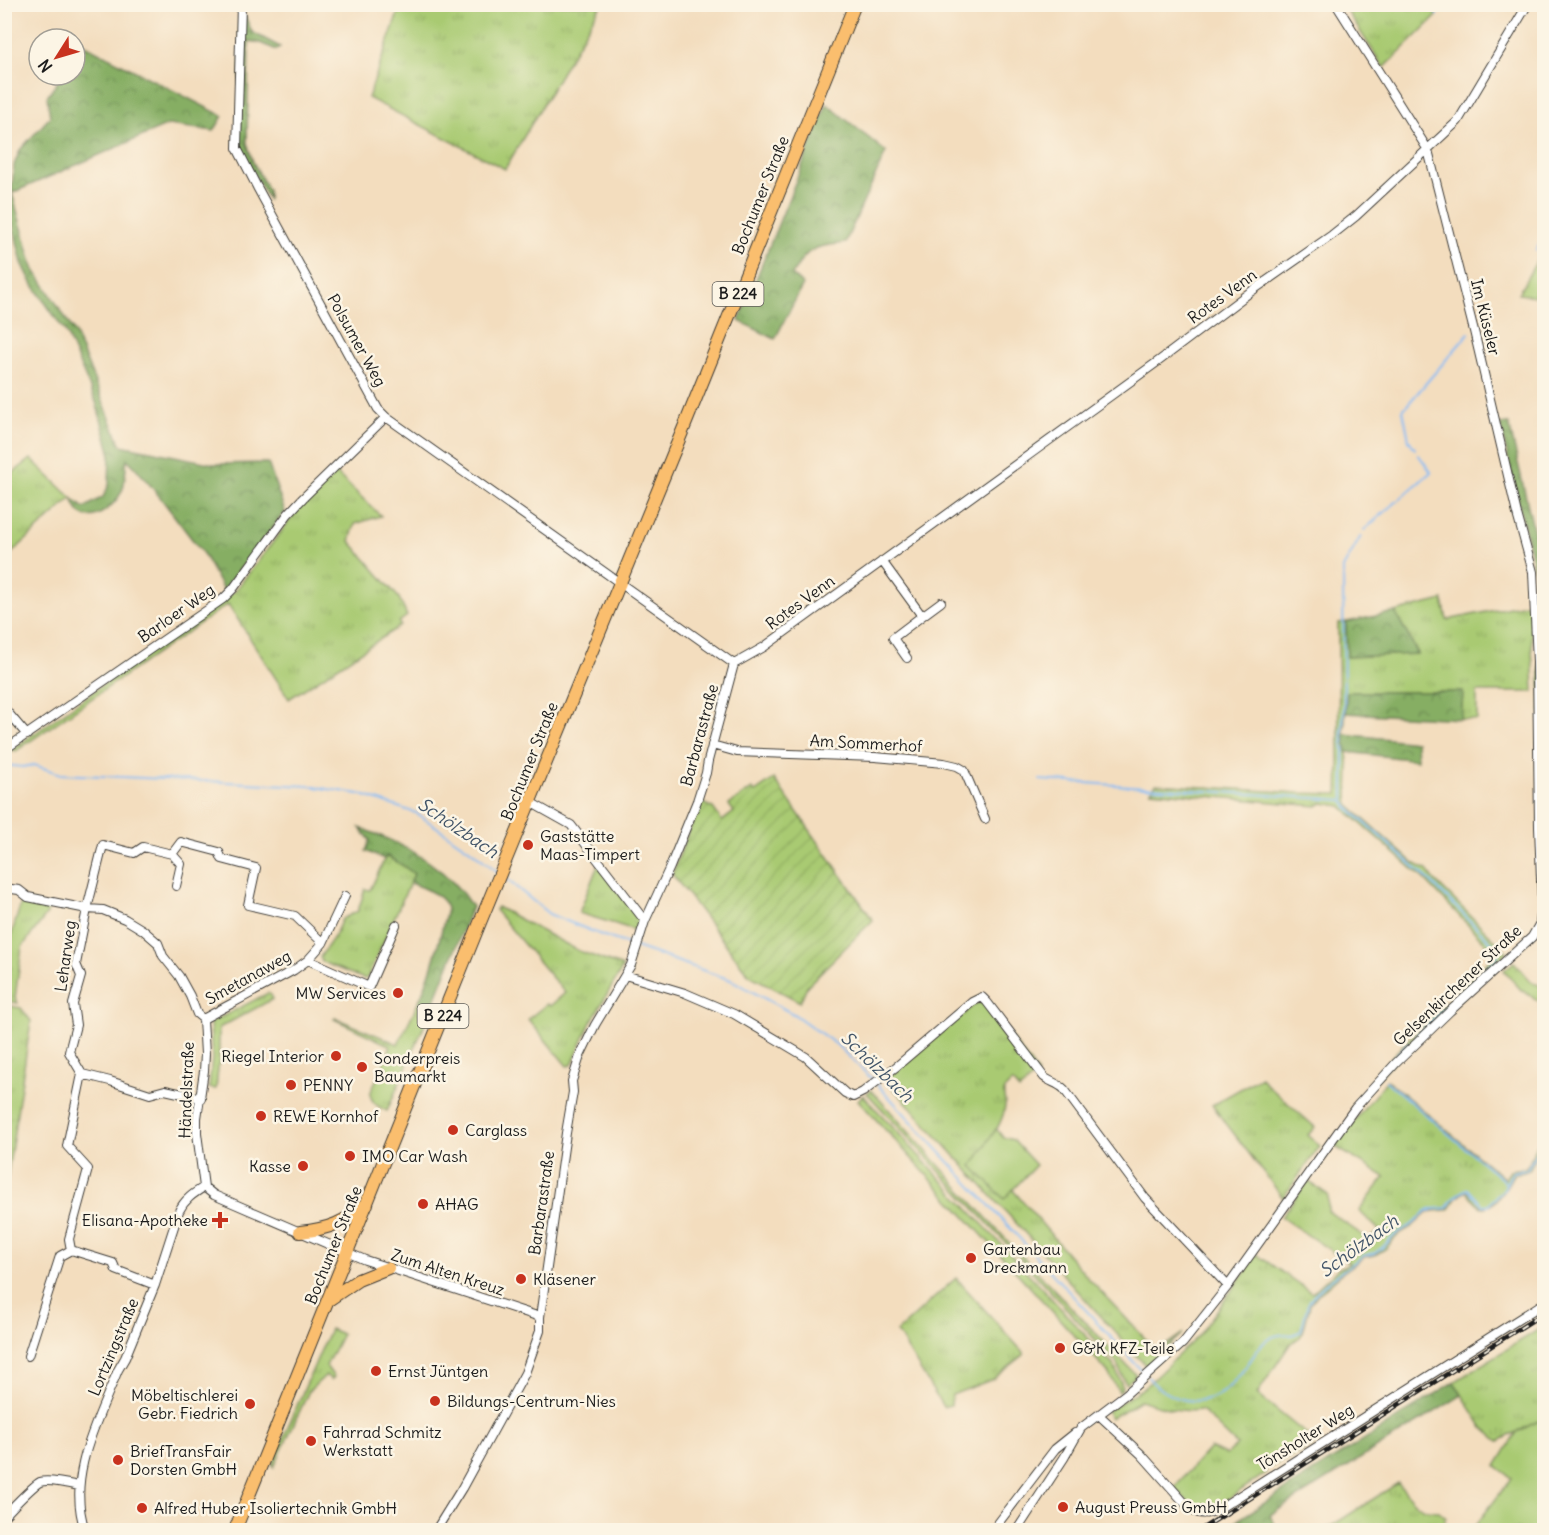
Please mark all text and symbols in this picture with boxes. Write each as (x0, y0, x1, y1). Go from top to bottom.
north arrow (27, 27, 87, 87)
text: N (34, 56, 56, 76)
street label: Bochumer Straße (727, 133, 793, 257)
street label: Rotes Venn (1184, 264, 1260, 328)
street label: Im Küseler (1467, 277, 1505, 358)
road number: B 224 (712, 282, 764, 306)
street label: Polsumer Weg (323, 290, 391, 390)
street label: Rotes Venn (762, 570, 838, 634)
street label: Barloer Weg (134, 579, 218, 647)
street label: Barbarastraße (676, 682, 722, 788)
street label: Bochumer Straße (496, 699, 562, 823)
street label: Am Sommerhof (809, 730, 924, 756)
water label: Schölzbach (414, 792, 503, 863)
place label: Gaststätte Maas-Timpert (540, 826, 640, 864)
marker: Gaststätte Maas-Timpert (521, 838, 535, 852)
street label: Leharweg (50, 919, 80, 993)
street label: Gelsenkirchener Straße (1389, 920, 1525, 1050)
street label: Smetanaweg (202, 945, 294, 1009)
place label: MW Services (296, 983, 386, 1003)
marker: MW Services (391, 986, 405, 1000)
road number: B 224 (418, 1004, 468, 1028)
water label: Schölzbach (836, 1026, 919, 1107)
street label: Händelstraße (174, 1041, 198, 1139)
place label: Riegel Interior (221, 1046, 324, 1066)
place label: Sonderpreis Baumarkt (374, 1048, 460, 1086)
marker: Riegel Interior (329, 1049, 343, 1063)
marker: Sonderpreis Baumarkt (355, 1060, 369, 1074)
place label: PENNY (303, 1075, 353, 1095)
marker: PENNY (284, 1078, 298, 1092)
place label: REWE Kornhof (273, 1106, 379, 1126)
marker: REWE Kornhof (254, 1109, 268, 1123)
place label: Carglass (465, 1120, 527, 1140)
marker: Carglass (446, 1123, 460, 1137)
place label: IMO Car Wash (362, 1146, 468, 1166)
marker: IMO Car Wash (343, 1149, 357, 1163)
street label: Barbarastraße (524, 1150, 558, 1256)
place label: Kasse (249, 1156, 291, 1176)
marker: Kasse (296, 1159, 310, 1173)
street label: Bochumer Straße (300, 1183, 366, 1307)
place label: AHAG (435, 1194, 479, 1214)
marker: AHAG (416, 1197, 430, 1211)
water label: Schölzbach (1315, 1209, 1403, 1282)
place label: Elisana-Apotheke (82, 1210, 208, 1230)
marker: Elisana-Apotheke (213, 1213, 227, 1227)
place label: Gartenbau Dreckmann (983, 1239, 1067, 1277)
street label: Zum Alten Kreuz (389, 1244, 508, 1300)
marker: Gartenbau Dreckmann (964, 1251, 978, 1265)
place label: Kläsener (533, 1269, 596, 1289)
marker: Kläsener (514, 1272, 528, 1286)
street label: Lortzingstraße (83, 1295, 143, 1399)
place label: G&K KFZ-Teile (1072, 1338, 1174, 1358)
marker: G&K KFZ-Teile (1053, 1341, 1067, 1355)
place label: Ernst Jüntgen (388, 1361, 488, 1381)
marker: Ernst Jüntgen (369, 1364, 383, 1378)
place label: Möbeltischlerei Gebr. Fiedrich (131, 1385, 238, 1423)
place label: Bildungs-Centrum-Nies (447, 1391, 616, 1411)
marker: Bildungs-Centrum-Nies (428, 1394, 442, 1408)
marker: Möbeltischlerei Gebr. Fiedrich (243, 1397, 257, 1411)
street label: Tönsholter Weg (1253, 1399, 1357, 1475)
place label: Fahrrad Schmitz Werkstatt (323, 1422, 442, 1460)
marker: Fahrrad Schmitz Werkstatt (304, 1434, 318, 1448)
place label: BriefTransFair Dorsten GmbH (130, 1441, 237, 1479)
marker: BriefTransFair Dorsten GmbH (111, 1453, 125, 1467)
place label: August Preuss GmbH (1075, 1497, 1227, 1517)
place label: Alfred Huber Isoliertechnik GmbH (154, 1498, 397, 1518)
marker: August Preuss GmbH (1056, 1500, 1070, 1514)
marker: Alfred Huber Isoliertechnik GmbH (135, 1501, 149, 1515)

